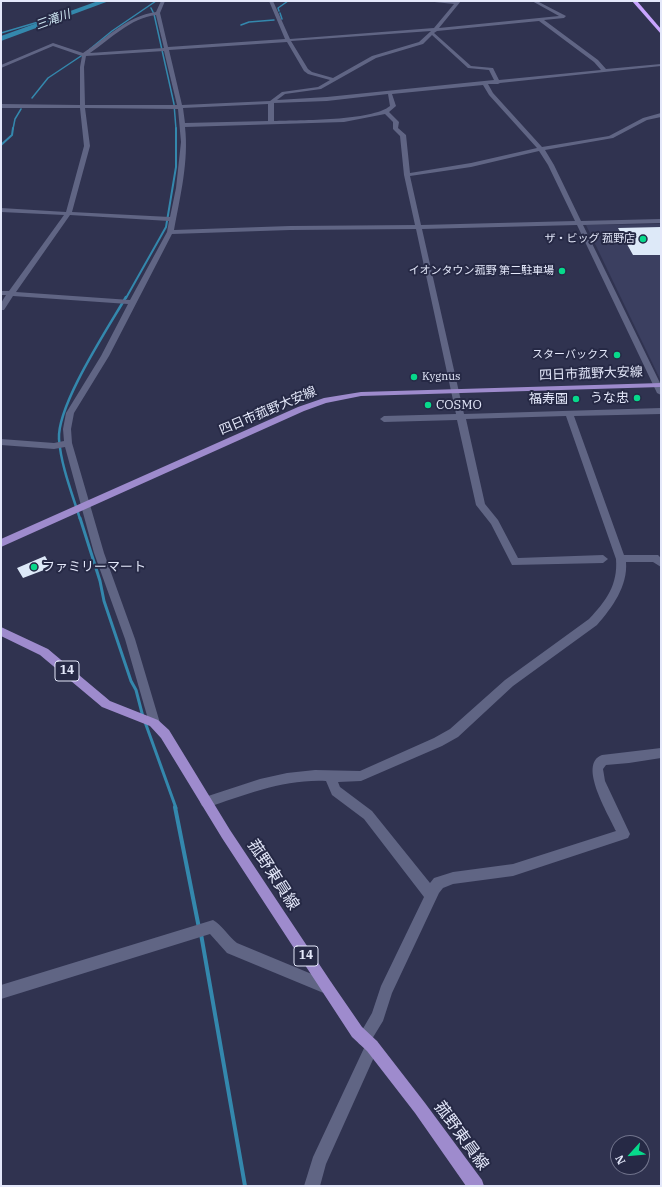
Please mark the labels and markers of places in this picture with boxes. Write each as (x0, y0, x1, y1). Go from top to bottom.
place label: ザ・ビッグ 菰野店 (544, 232, 635, 246)
marker: ザ・ビッグ 菰野店 (638, 234, 648, 244)
place label: イオンタウン菰野 第二駐車場 (408, 264, 554, 278)
marker: イオンタウン菰野 第二駐車場 (557, 266, 567, 276)
place label: スターバックス (532, 348, 609, 362)
marker: スターバックス (612, 350, 622, 360)
place label: Kygnus (422, 370, 460, 384)
marker: Kygnus (409, 372, 419, 382)
place label: うな忠 (590, 390, 629, 406)
place label: 福寿園 (529, 391, 568, 407)
marker: うな忠 (632, 393, 642, 403)
marker: 福寿園 (571, 394, 581, 404)
place label: COSMO (436, 397, 482, 413)
marker: COSMO (423, 400, 433, 410)
place label: ファミリーマート (42, 559, 146, 575)
marker: ファミリーマート (29, 562, 39, 572)

